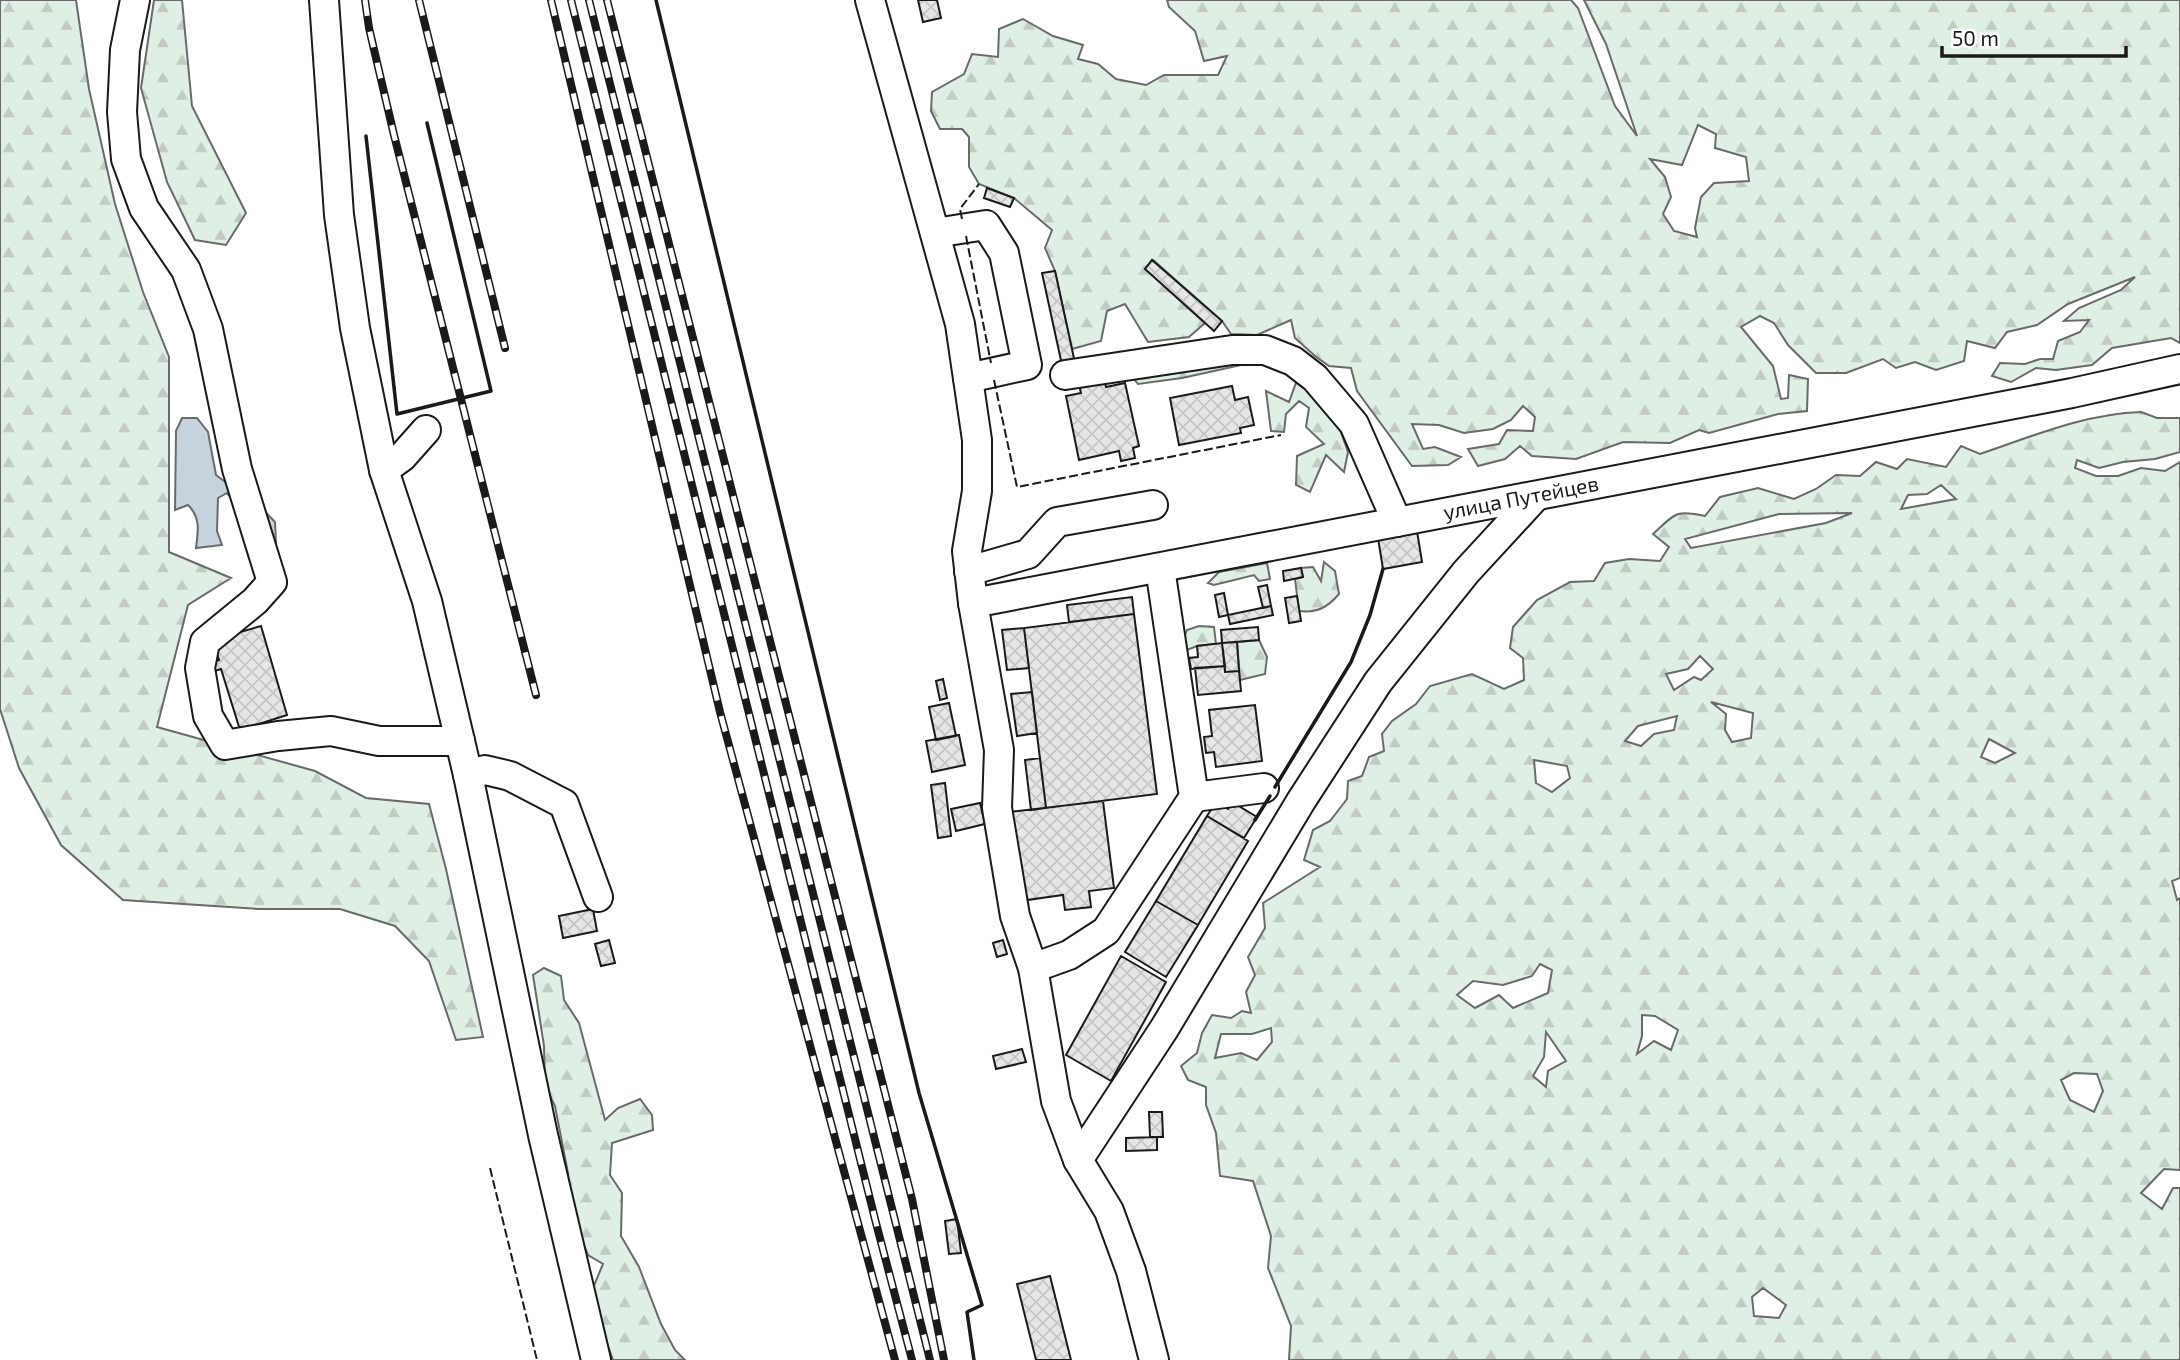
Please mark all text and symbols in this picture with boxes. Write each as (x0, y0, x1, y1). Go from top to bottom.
scale bar (1942, 14, 2126, 58)
text: 50 m (1952, 25, 1999, 50)
street label: улица Путейцев (1441, 470, 1601, 525)

